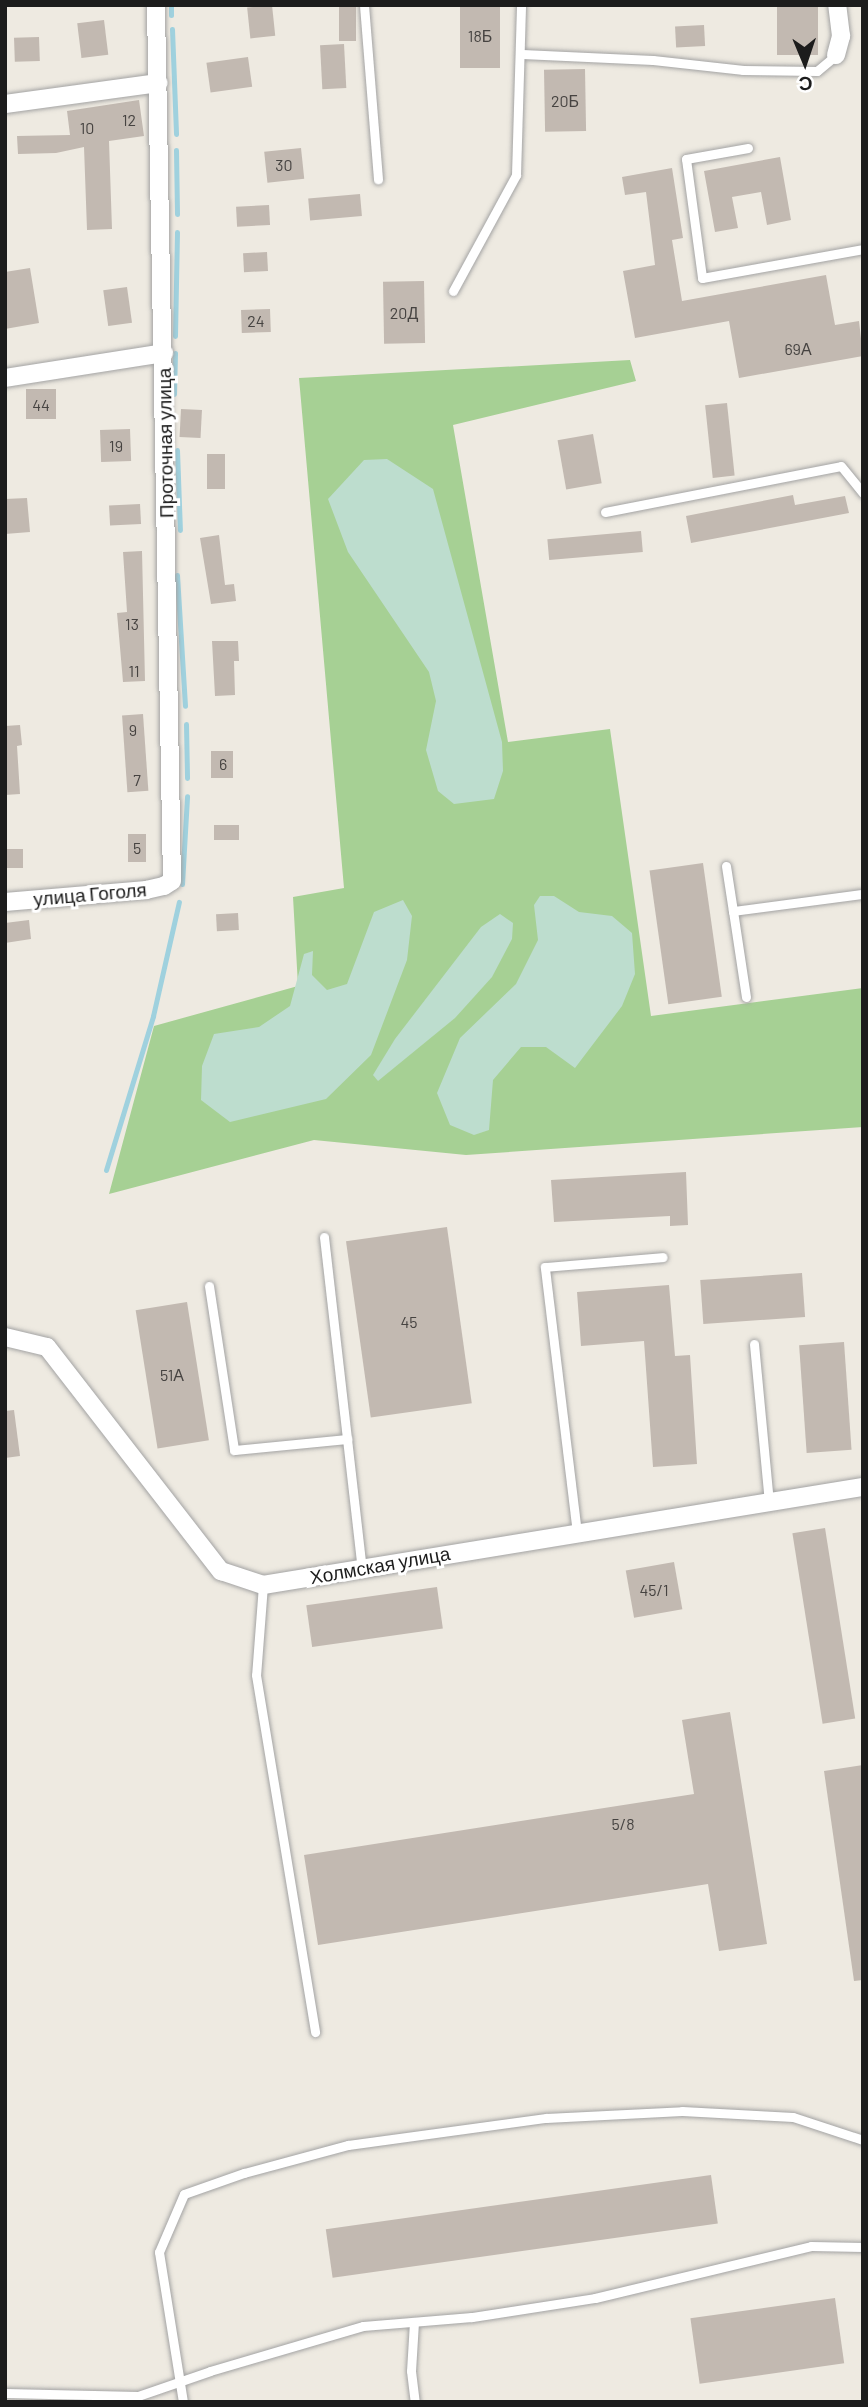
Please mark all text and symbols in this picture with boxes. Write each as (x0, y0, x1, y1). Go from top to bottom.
house number: 18Б (468, 26, 492, 46)
north arrow (770, 28, 840, 98)
text: С (798, 73, 813, 96)
house number: 20Б (551, 91, 579, 111)
house number: 12 (122, 110, 136, 130)
house number: 10 (80, 118, 94, 138)
house number: 30 (275, 155, 293, 175)
house number: 20Д (390, 303, 418, 323)
house number: 24 (247, 311, 265, 331)
house number: 69А (784, 339, 812, 359)
street label: Проточная улица (152, 368, 178, 518)
house number: 44 (32, 395, 50, 415)
house number: 19 (109, 436, 123, 456)
house number: 13 (125, 614, 139, 634)
house number: 11 (128, 661, 140, 681)
house number: 9 (129, 720, 137, 740)
house number: 6 (219, 754, 227, 774)
house number: 7 (133, 770, 141, 790)
house number: 5 (133, 838, 141, 858)
street label: улица Гоголя (32, 878, 148, 910)
house number: 45 (400, 1312, 418, 1332)
house number: 51А (160, 1365, 184, 1385)
street label: Холмская улица (308, 1541, 452, 1589)
house number: 45/1 (639, 1580, 669, 1600)
house number: 5/8 (612, 1814, 634, 1834)

